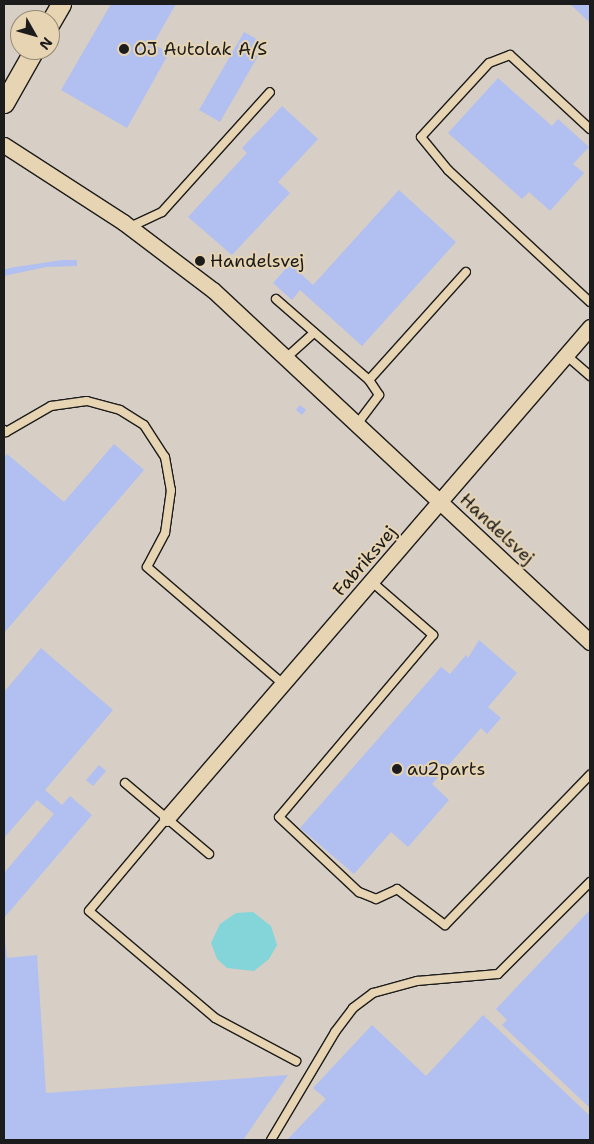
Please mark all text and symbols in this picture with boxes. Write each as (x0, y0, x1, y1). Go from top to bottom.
north arrow (10, 10, 60, 60)
text: N (36, 34, 57, 54)
place label: OJ Autolak A/S (134, 38, 267, 60)
marker: OJ Autolak A/S (118, 43, 130, 55)
place label: Handelsvej (210, 250, 304, 272)
marker: Handelsvej (194, 255, 206, 267)
street label: Handelsvej (455, 489, 539, 569)
street label: Fabriksvej (329, 521, 401, 601)
place label: au2parts (407, 758, 485, 780)
marker: au2parts (391, 763, 403, 775)

